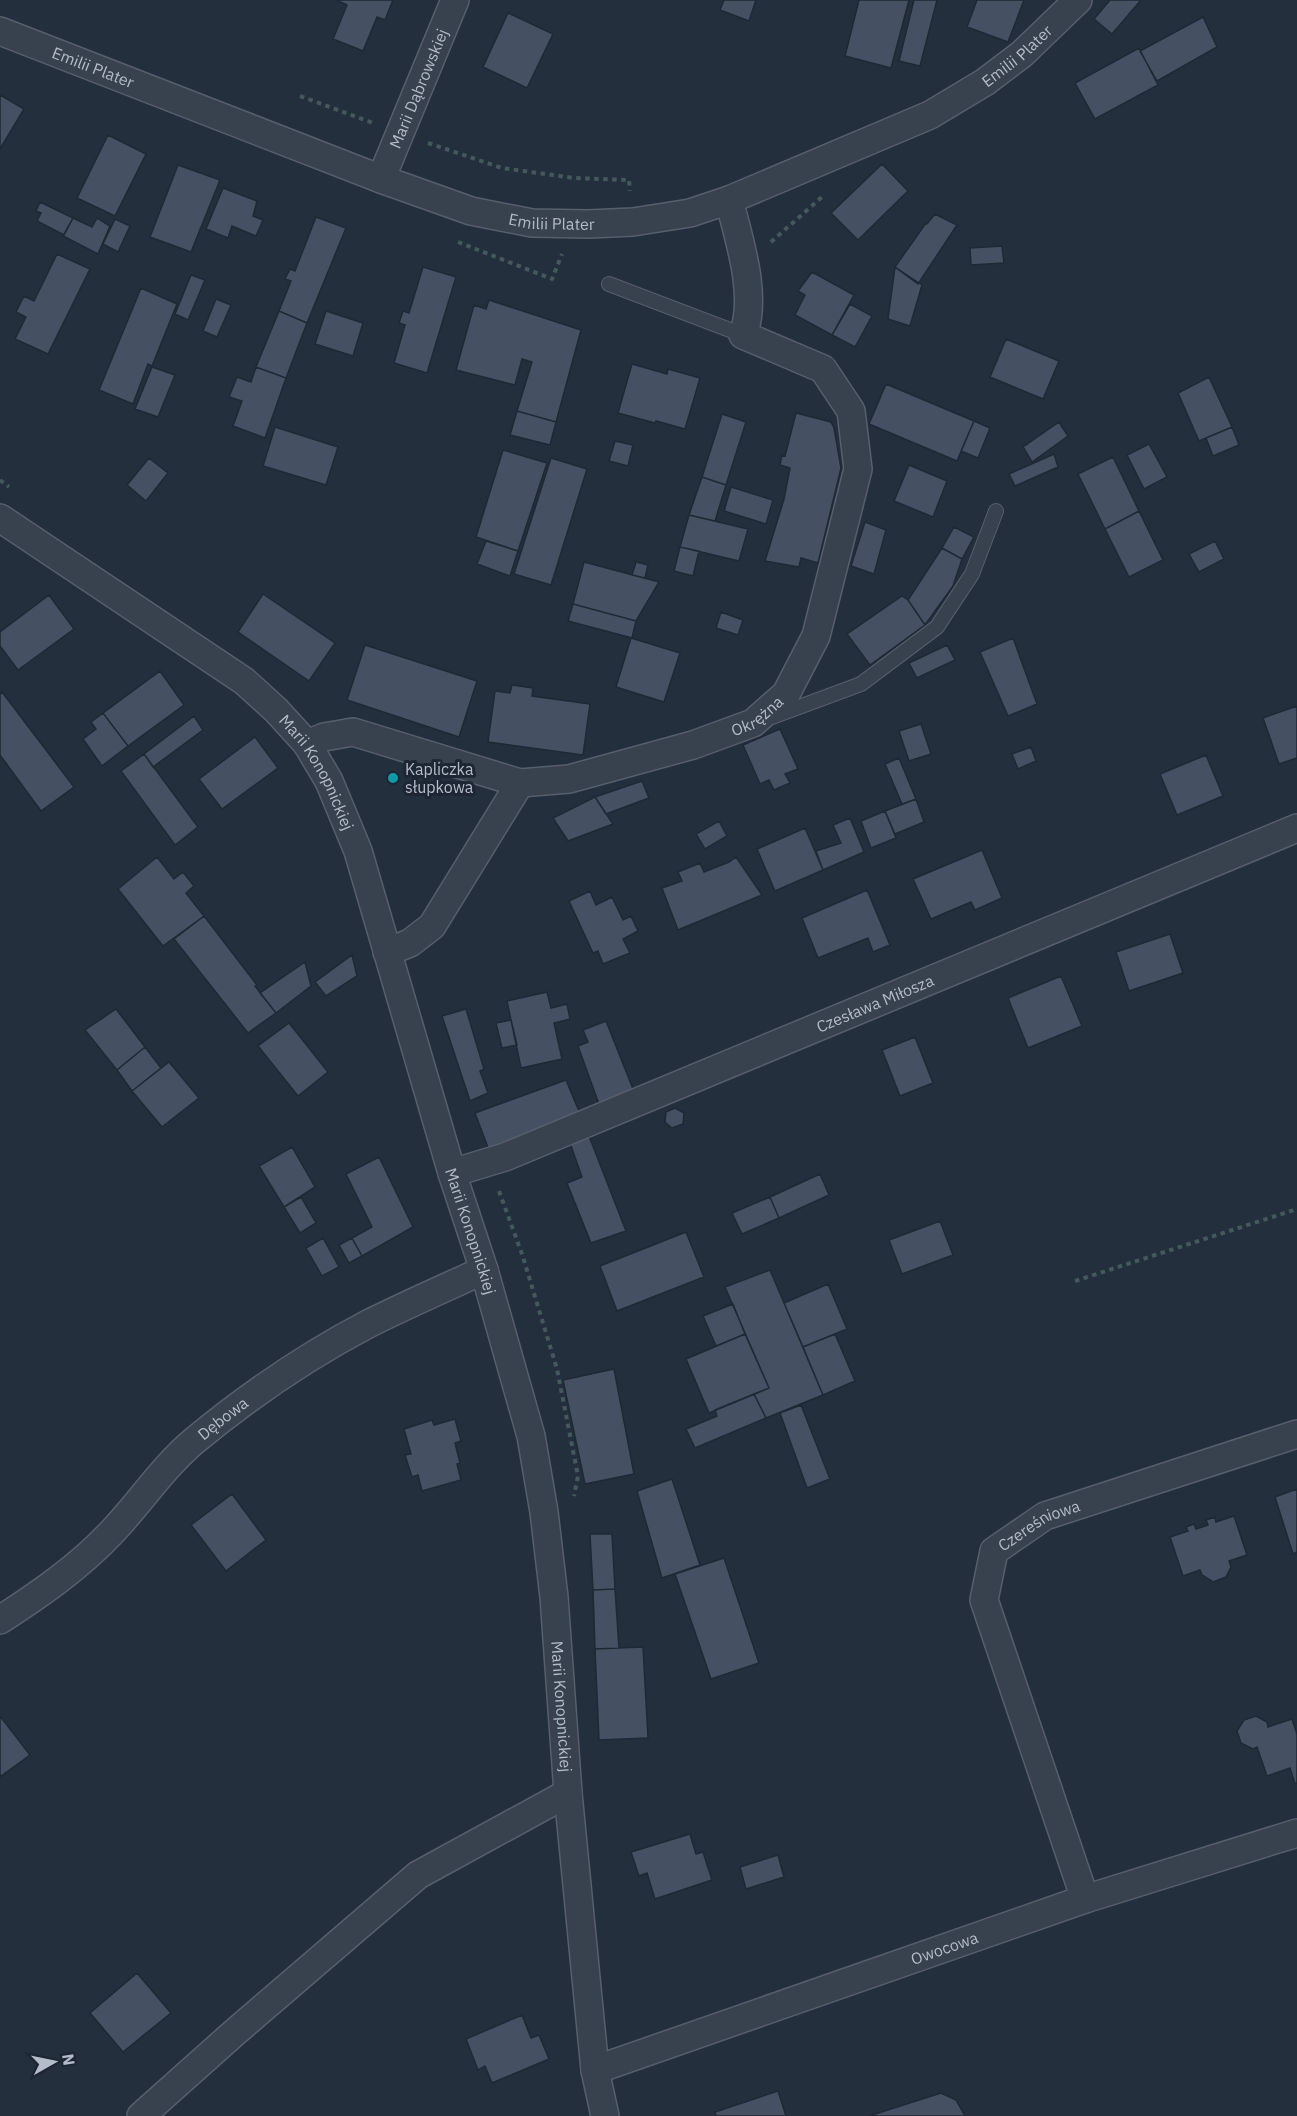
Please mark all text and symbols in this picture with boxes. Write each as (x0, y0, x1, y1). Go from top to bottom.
street label: Emilii Plater (978, 20, 1056, 91)
street label: Marii Dąbrowskiej (385, 26, 452, 151)
street label: Emilii Plater (49, 42, 137, 92)
street label: Emilii Plater (507, 209, 595, 234)
street label: Okrężna (728, 691, 787, 740)
street label: Marii Konopnickiej (275, 710, 358, 833)
place label: Kapliczka słupkowa (405, 759, 474, 797)
marker: Kapliczka słupkowa (386, 771, 400, 785)
street label: Czesława Miłosza (813, 970, 937, 1037)
street label: Marii Konopnickiej (441, 1165, 500, 1297)
street label: Dębowa (193, 1392, 252, 1444)
street label: Czereśniowa (994, 1495, 1083, 1555)
street label: Marii Konopnickiej (547, 1640, 576, 1773)
street label: Owocowa (908, 1927, 981, 1969)
north arrow (24, 2032, 84, 2092)
text: N (58, 2052, 80, 2067)

